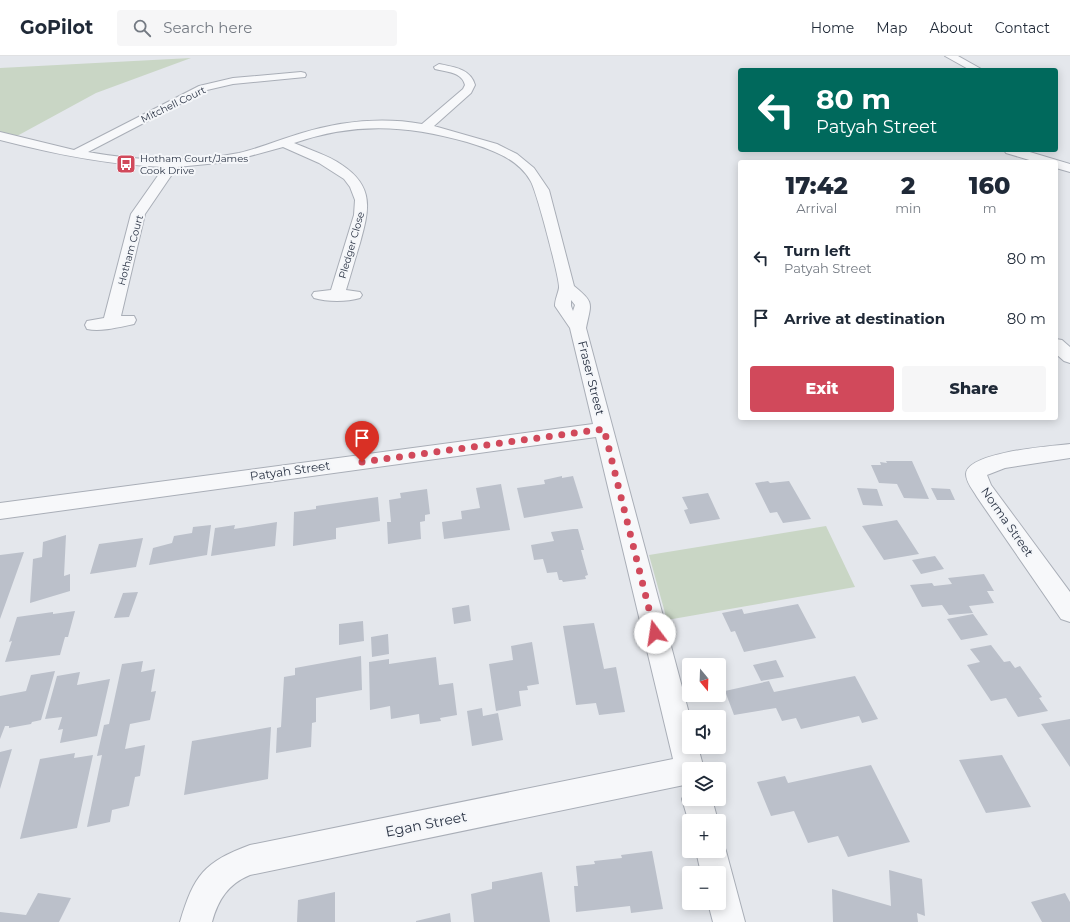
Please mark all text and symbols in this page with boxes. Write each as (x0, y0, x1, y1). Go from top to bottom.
search box (117, 10, 397, 46)
text: GoPilot (20, 16, 93, 39)
icon: search (131, 17, 153, 39)
text: Search here (163, 18, 252, 37)
text: Home (811, 19, 854, 37)
text: Map (876, 19, 907, 37)
text: About (929, 19, 973, 37)
text: Contact (995, 19, 1050, 37)
text: 80 m (816, 82, 891, 116)
street label: Mitchell Court (139, 83, 208, 126)
icon: left (750, 84, 802, 136)
text: Patyah Street (816, 116, 937, 138)
place label: Hotham Court/James Cook Drive (140, 152, 248, 177)
bus stop icon: Hotham Court/James Cook Drive (115, 153, 137, 175)
text: 17:42 (785, 171, 848, 200)
text: 2 (901, 171, 916, 200)
text: 160 (969, 171, 1011, 200)
text: Arrival (796, 200, 837, 216)
text: min (895, 200, 921, 216)
text: m (983, 200, 997, 216)
street label: Pledger Close (336, 210, 367, 280)
street label: Hotham Court (115, 213, 146, 287)
text: Turn left (784, 241, 851, 260)
icon: left (750, 247, 772, 269)
text: 80 m (1007, 249, 1046, 268)
text: Patyah Street (784, 260, 872, 276)
icon: arrive (750, 307, 772, 329)
text: Arrive at destination (784, 309, 945, 328)
text: 80 m (1007, 309, 1046, 328)
street label: Fraser Street (575, 339, 608, 417)
button: Exit (750, 366, 894, 412)
button: Share (902, 366, 1046, 412)
pin (345, 421, 379, 462)
icon: arrive (351, 427, 373, 449)
street label: Patyah Street (249, 457, 331, 484)
street label: Norma Street (978, 484, 1037, 559)
position arrow (634, 612, 676, 654)
north arrow (682, 658, 726, 702)
map controls (682, 658, 726, 910)
button: sound (682, 710, 726, 754)
button: layers (682, 762, 726, 806)
street label: Egan Street (384, 807, 469, 841)
button: + (682, 814, 726, 858)
button: − (682, 866, 726, 910)

